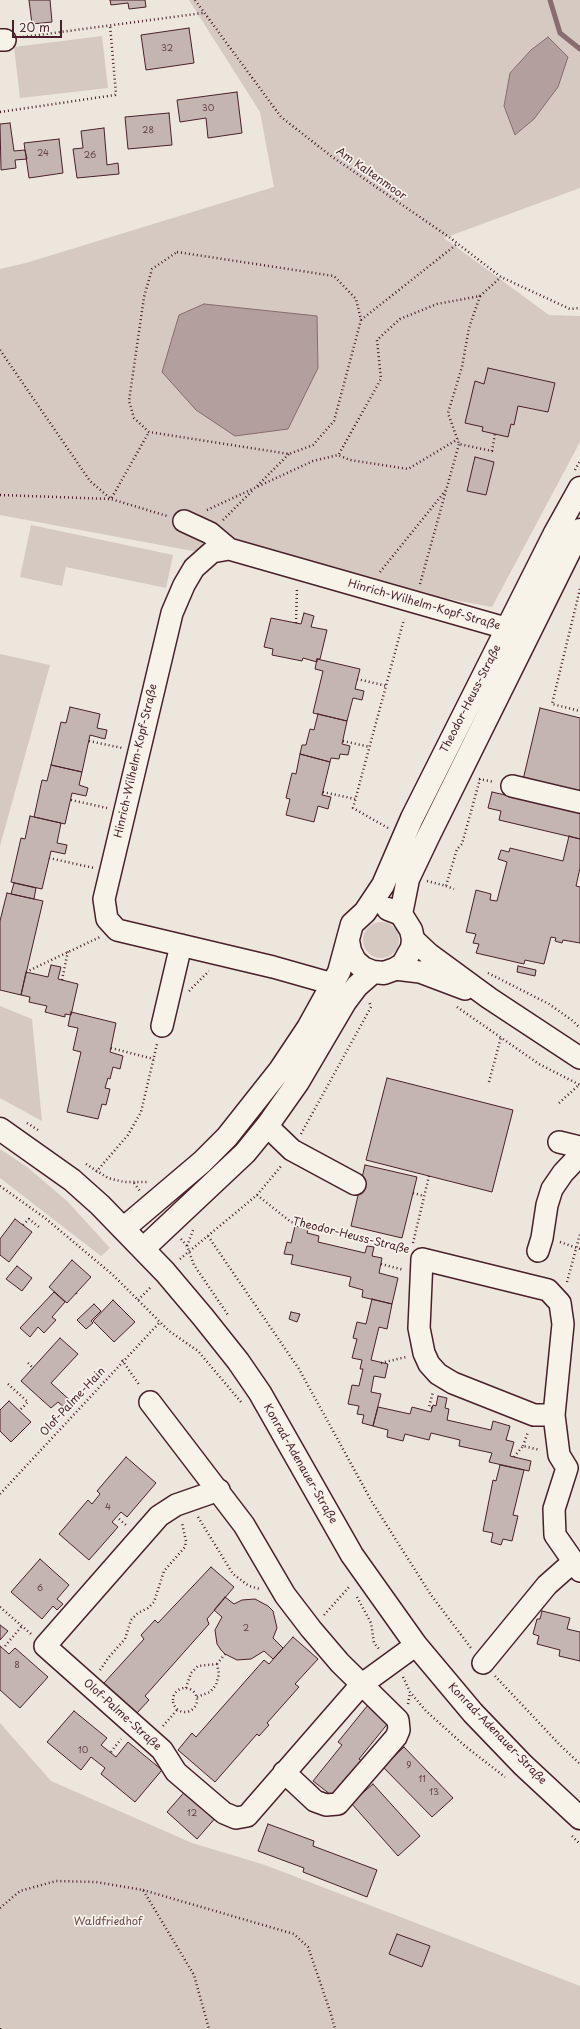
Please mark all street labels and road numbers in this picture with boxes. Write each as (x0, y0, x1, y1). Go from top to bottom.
street label: Am Kaltenmoor (333, 145, 409, 203)
street label: Hinrich-Wilhelm-Kopf-Straße (346, 577, 502, 633)
street label: Theodor-Heuss-Straße (438, 643, 504, 755)
street label: Hinrich-Wilhelm-Kopf-Straße (112, 683, 160, 839)
street label: Theodor-Heuss-Straße (291, 1215, 411, 1257)
street label: Olof-Palme-Hain (38, 1365, 108, 1439)
street label: Konrad-Adenauer-Straße (260, 1402, 340, 1526)
street label: Olof-Palme-Straße (80, 1677, 164, 1753)
street label: Konrad-Adenauer-Straße (445, 1680, 549, 1788)

